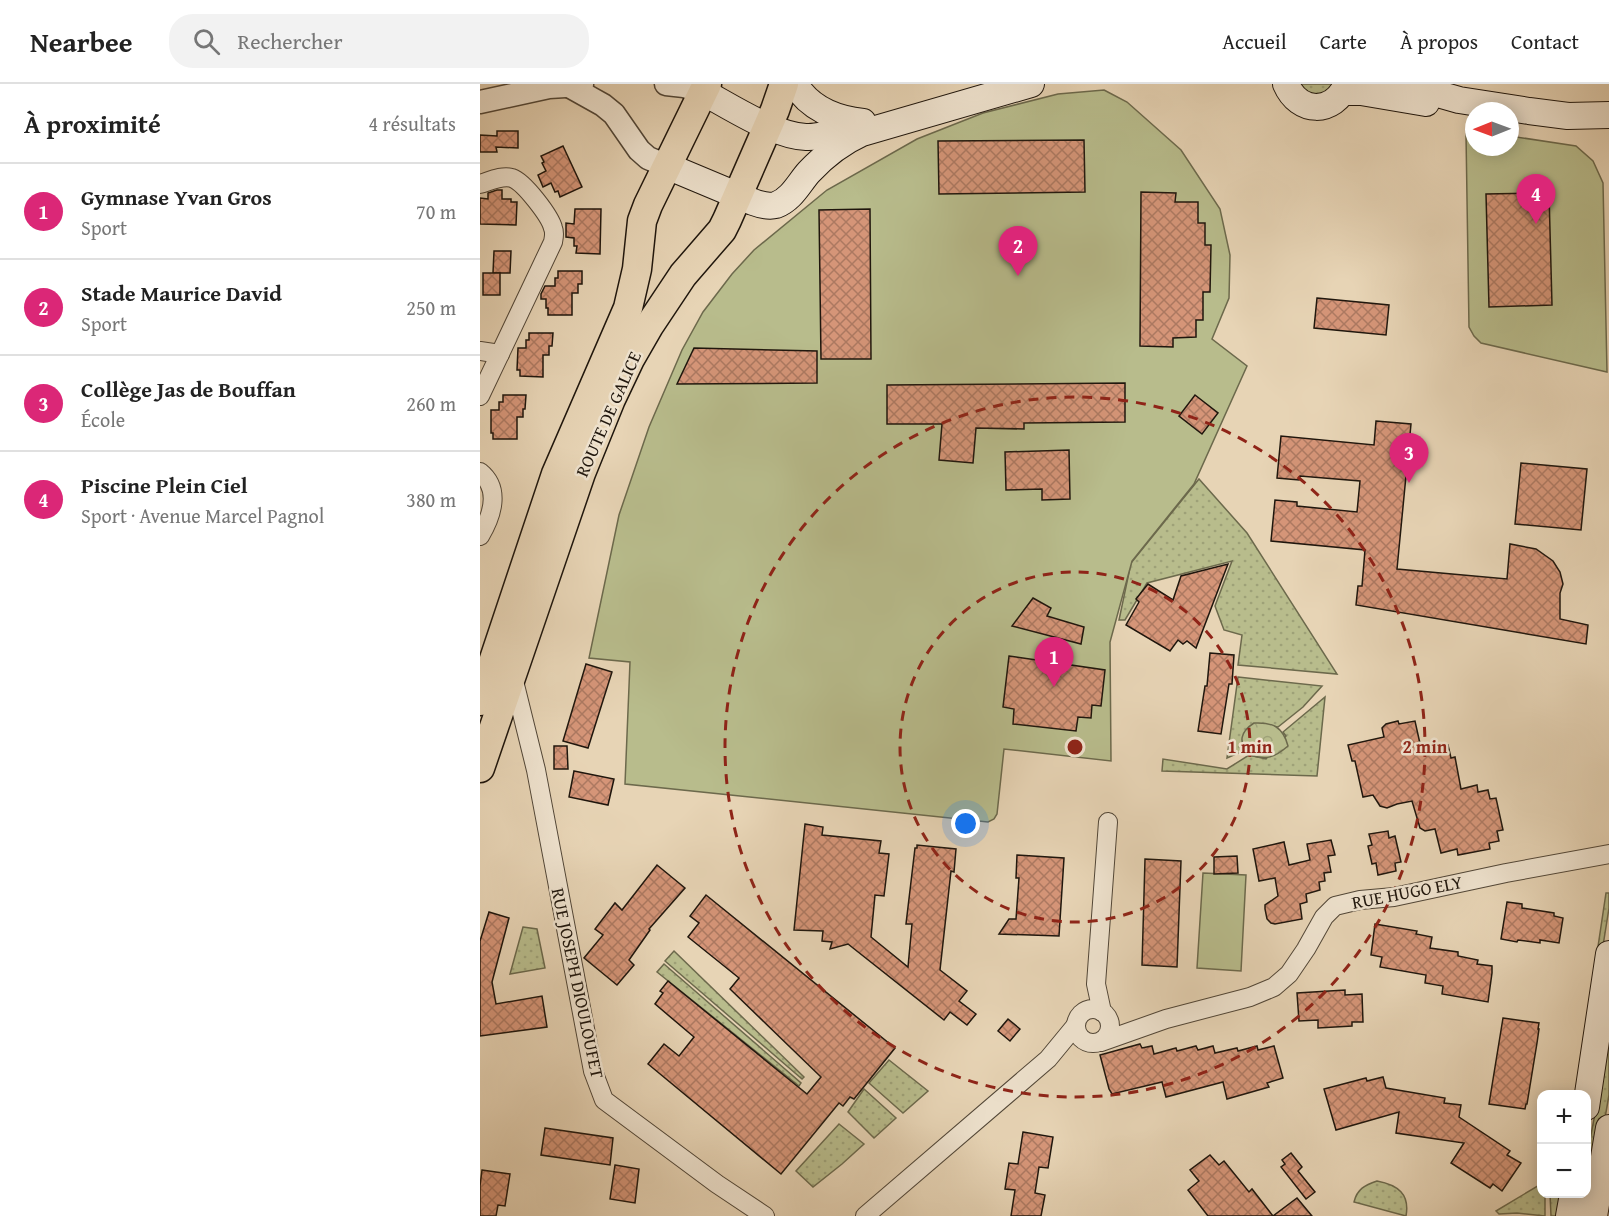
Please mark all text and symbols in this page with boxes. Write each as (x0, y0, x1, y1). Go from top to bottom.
search box (169, 14, 589, 68)
text: Nearbee (30, 21, 133, 62)
icon: search (190, 25, 223, 58)
text: Rechercher (238, 25, 343, 57)
text: Accueil (1222, 26, 1287, 57)
text: Carte (1320, 26, 1367, 57)
text: À propos (1400, 26, 1478, 57)
text: Contact (1511, 26, 1579, 57)
north arrow (1465, 102, 1519, 156)
text: À proximité (24, 104, 161, 143)
text: 4 résultats (368, 109, 456, 138)
pin: 4 (1516, 174, 1556, 224)
text: Gymnase Yvan Gros (81, 181, 272, 213)
text: 1 (38, 197, 49, 226)
text: 70 m (416, 197, 456, 226)
text: Sport (81, 213, 127, 242)
pin: 2 (998, 226, 1038, 276)
text: Stade Maurice David (81, 277, 282, 309)
text: 2 (38, 293, 49, 322)
text: 250 m (406, 293, 456, 322)
text: Sport (81, 309, 127, 338)
street label: ROUTE DE GALICE (568, 347, 648, 481)
text: Collège Jas de Bouffan (81, 373, 296, 405)
text: 3 (38, 389, 49, 418)
text: 260 m (406, 389, 456, 418)
text: École (81, 405, 125, 434)
pin: 3 (1390, 434, 1428, 483)
text: Piscine Plein Ciel (81, 469, 248, 501)
text: 4 (38, 485, 49, 514)
text: 380 m (406, 485, 456, 514)
text: Sport · Avenue Marcel Pagnol (81, 501, 324, 530)
pin: 1 (1034, 638, 1074, 687)
text: 1 min (1228, 733, 1273, 760)
text: 2 min (1403, 733, 1448, 760)
centre of rings (1065, 737, 1085, 757)
your location (951, 809, 980, 838)
street label: RUE HUGO ELY (1349, 868, 1465, 916)
street label: RUE JOSEPH DIOULOUFET (545, 885, 611, 1081)
map controls (1537, 1090, 1591, 1198)
button: + (1537, 1090, 1591, 1144)
button: − (1537, 1144, 1591, 1198)

